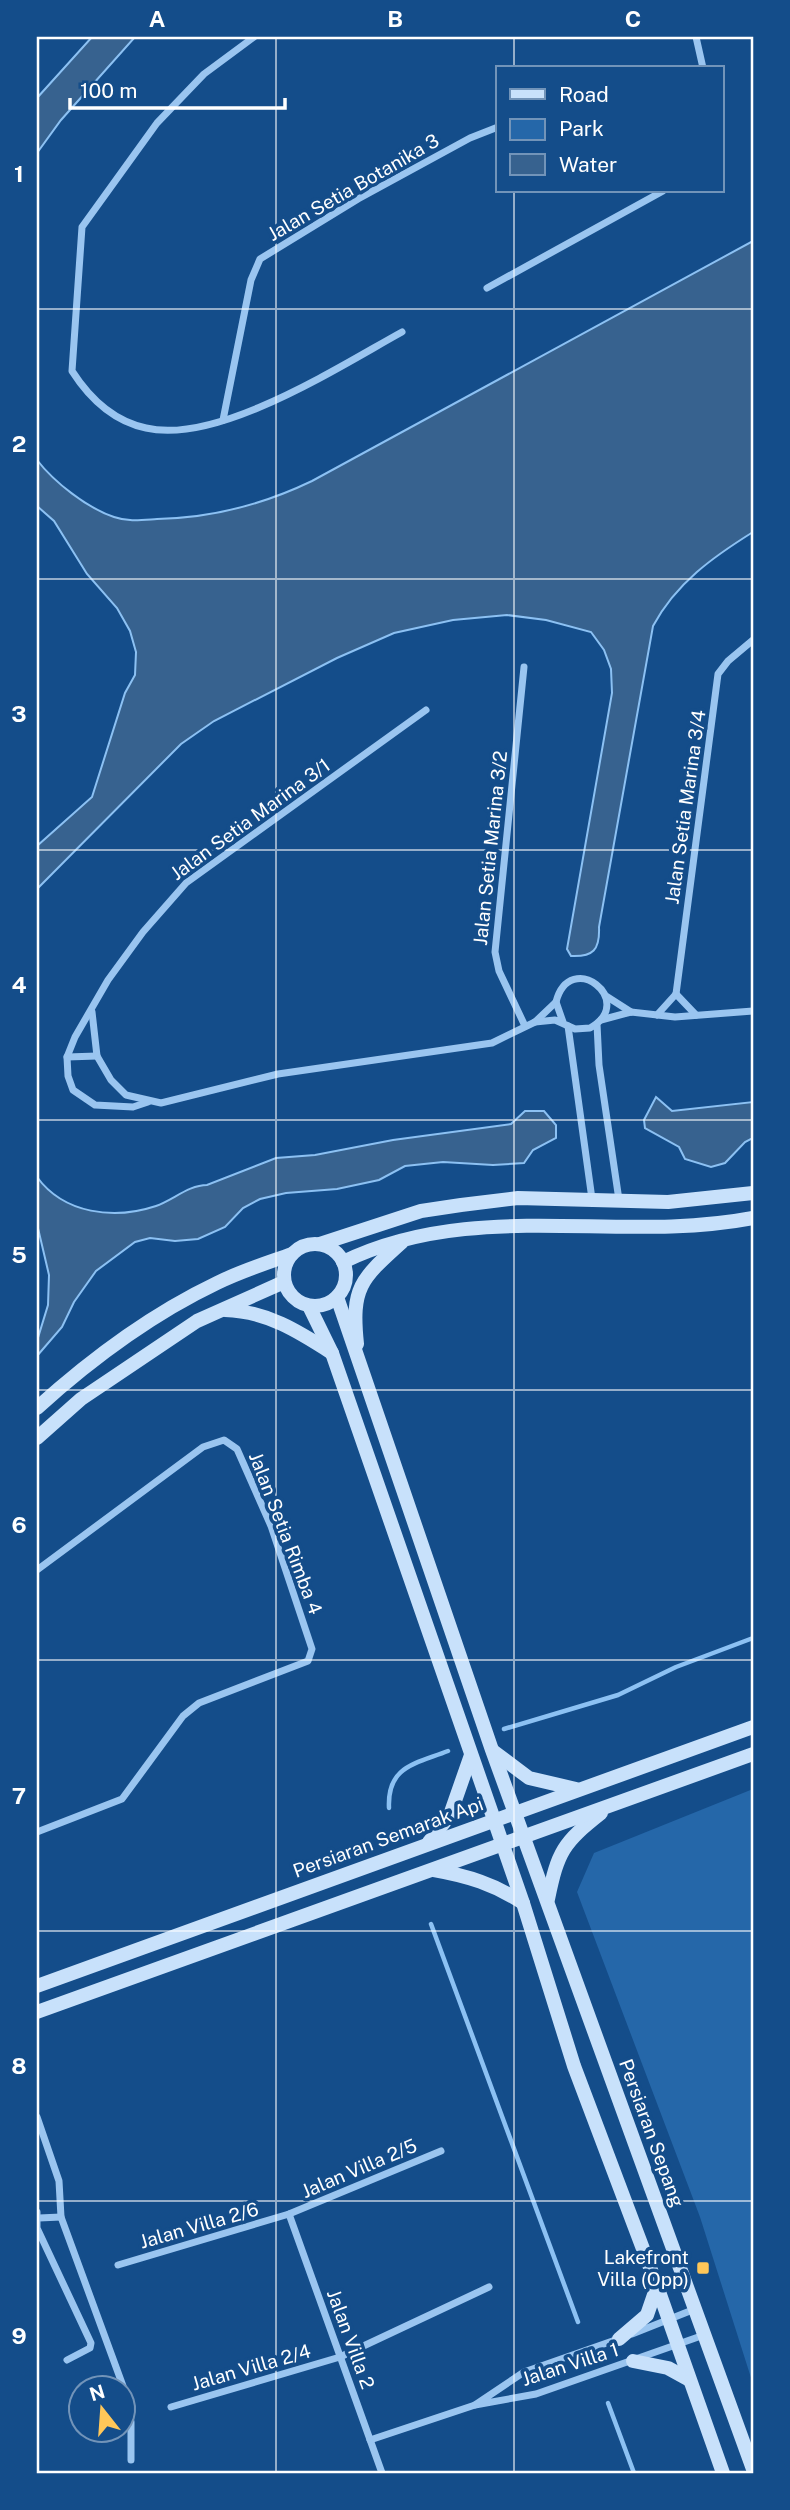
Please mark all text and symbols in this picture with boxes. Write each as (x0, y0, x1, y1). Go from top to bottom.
text: A (149, 5, 166, 32)
text: B (387, 5, 403, 32)
text: C (625, 5, 641, 32)
scale bar (70, 66, 285, 110)
legend (496, 66, 724, 192)
text: 100 m (80, 78, 137, 103)
text: Road (559, 82, 609, 107)
text: Park (559, 116, 604, 141)
street label: Jalan Setia Botanika 3 (263, 129, 443, 245)
text: Water (559, 152, 617, 177)
text: 1 (14, 160, 24, 187)
text: 2 (12, 430, 26, 457)
text: 3 (11, 700, 27, 727)
street label: Jalan Setia Marina 3/4 (660, 708, 710, 906)
street label: Jalan Setia Marina 3/2 (469, 750, 511, 946)
street label: Jalan Setia Marina 3/1 (166, 754, 334, 884)
text: 4 (11, 971, 27, 998)
text: 5 (11, 1241, 27, 1268)
street label: Jalan Setia Rimba 4 (245, 1449, 327, 1617)
text: 6 (11, 1511, 27, 1538)
text: 7 (12, 1782, 26, 1809)
street label: Persiaran Semarak Api (290, 1792, 486, 1882)
text: 8 (11, 2052, 27, 2079)
street label: Persiaran Sepang (615, 2056, 689, 2210)
street label: Jalan Villa 2/5 (298, 2134, 420, 2202)
street label: Jalan Villa 2/6 (137, 2197, 261, 2253)
place label: Lakefront Villa (Opp) (597, 2246, 689, 2290)
marker: Lakefront Villa (Opp) (695, 2260, 711, 2276)
street label: Jalan Villa 2 (323, 2286, 379, 2392)
text: 9 (11, 2322, 27, 2349)
street label: Jalan Villa 1 (519, 2338, 621, 2390)
street label: Jalan Villa 2/4 (189, 2339, 313, 2395)
north arrow (66, 2374, 136, 2444)
text: N (87, 2380, 107, 2405)

